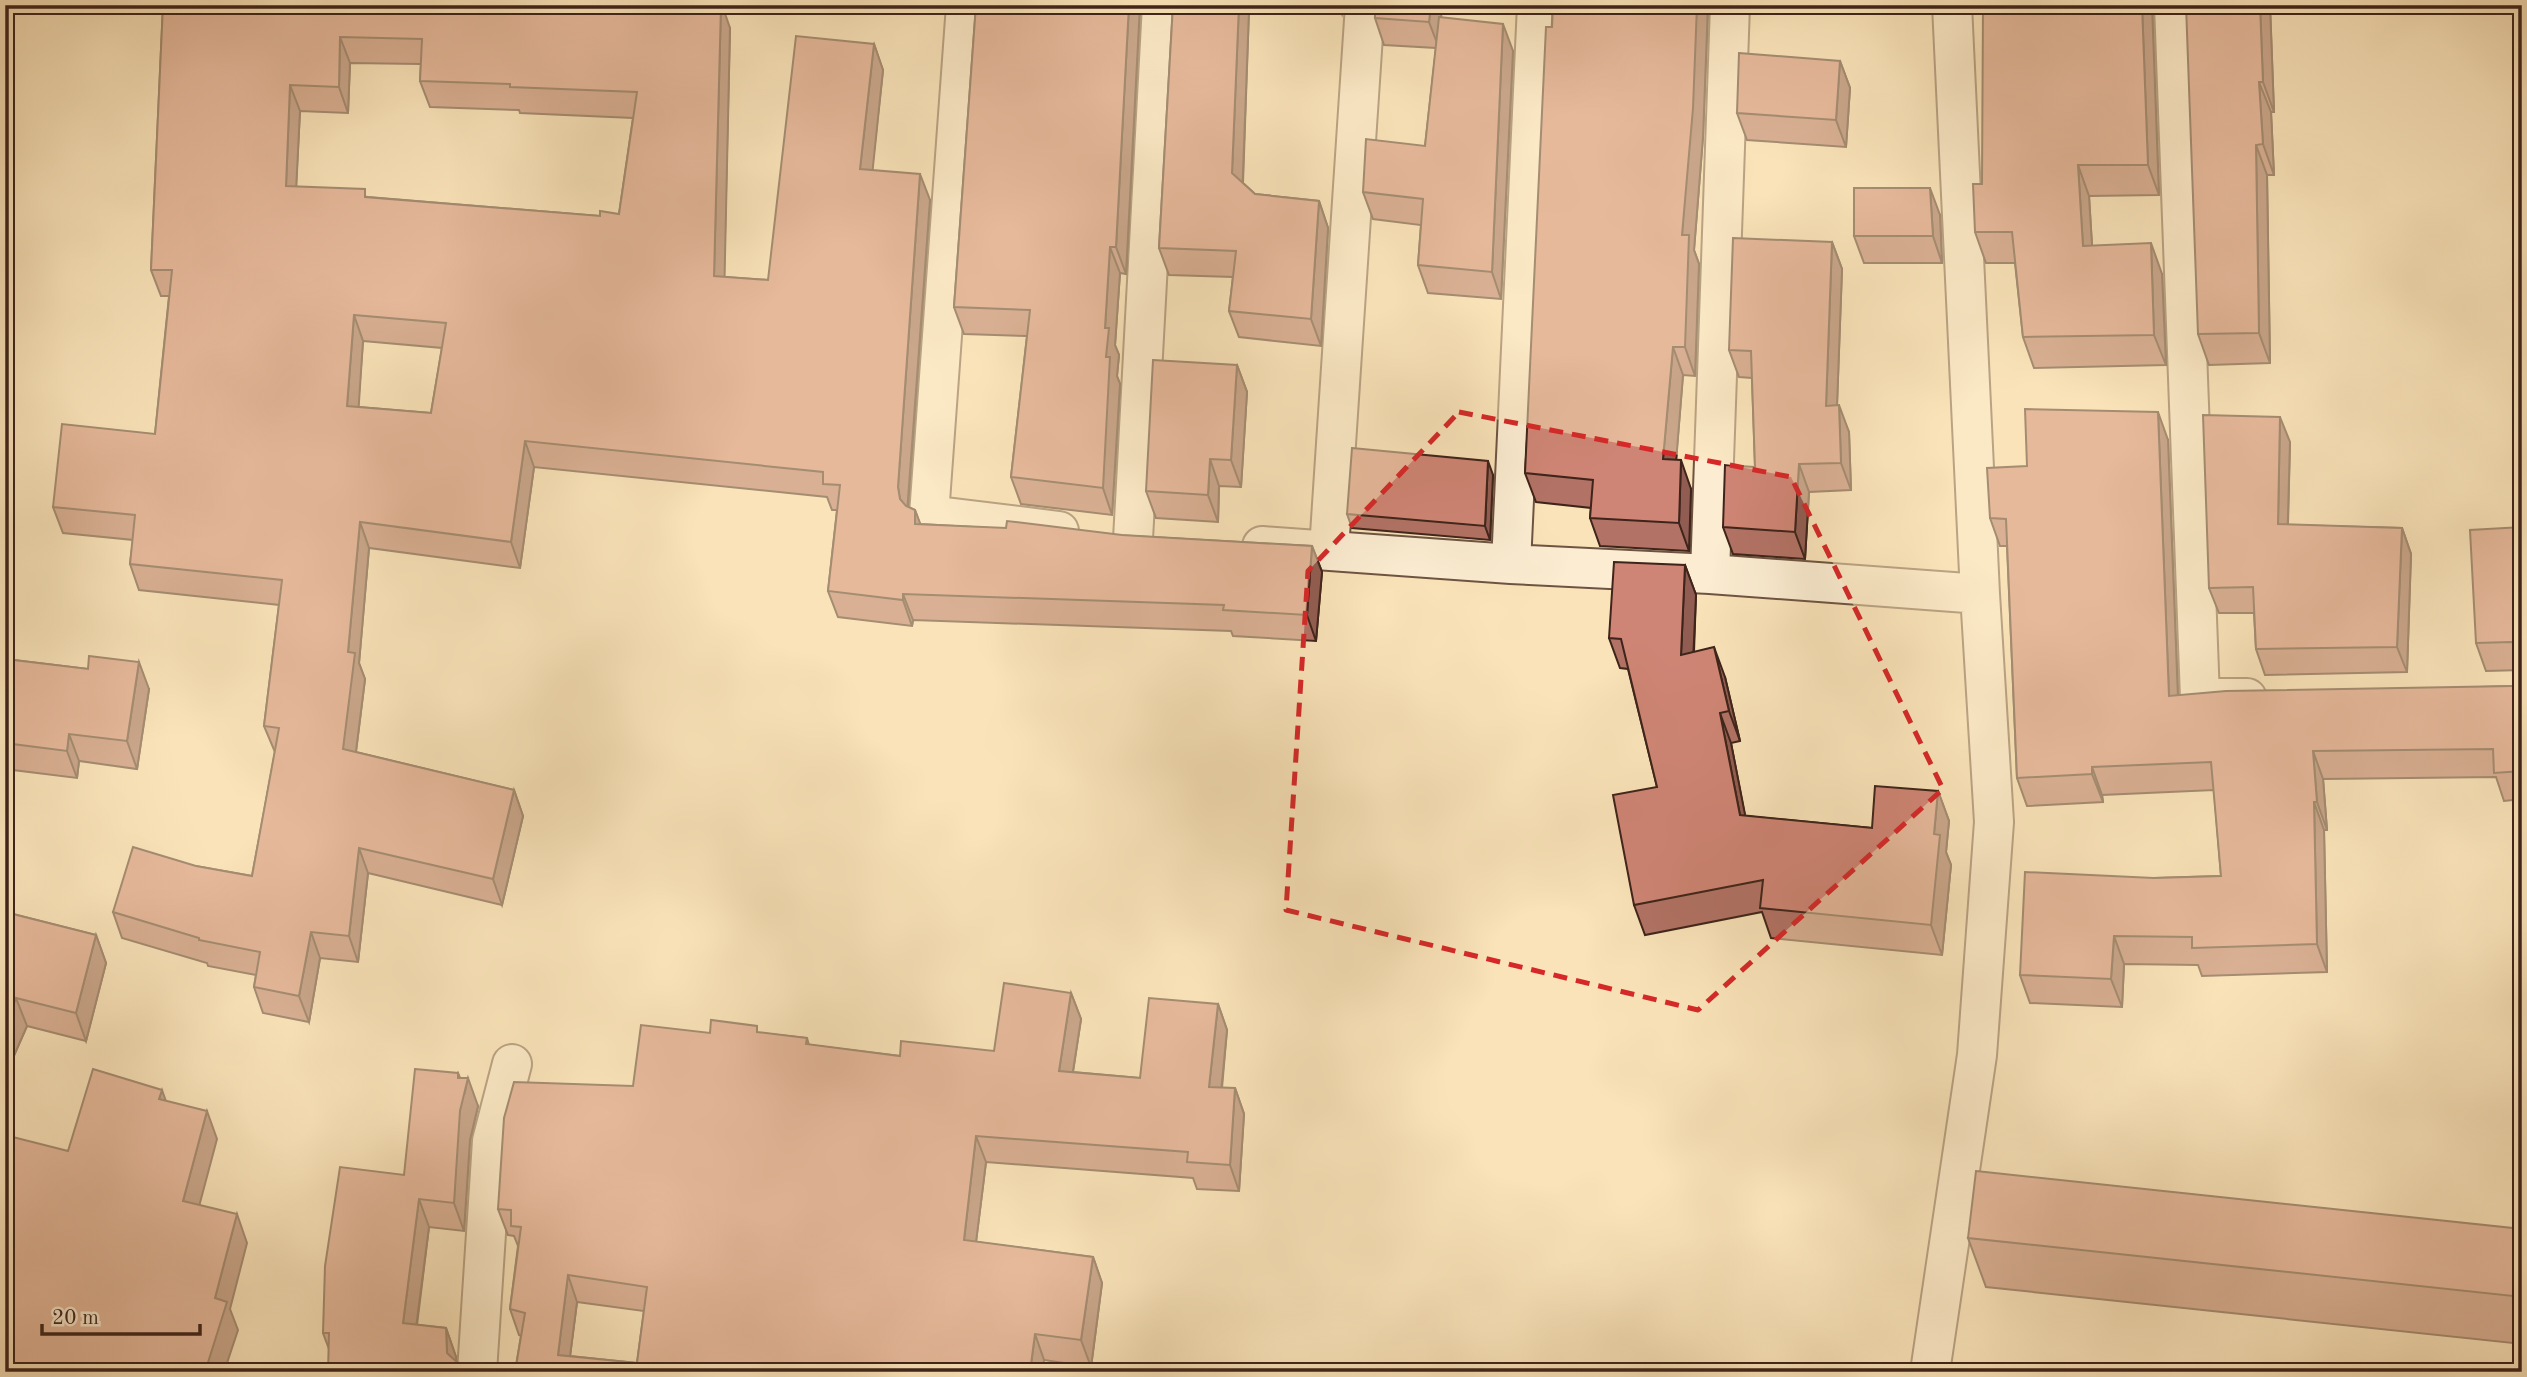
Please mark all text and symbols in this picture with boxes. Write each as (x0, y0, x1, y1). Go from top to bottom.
scale bar (42, 1293, 200, 1337)
text: 20 m (52, 1308, 99, 1329)

